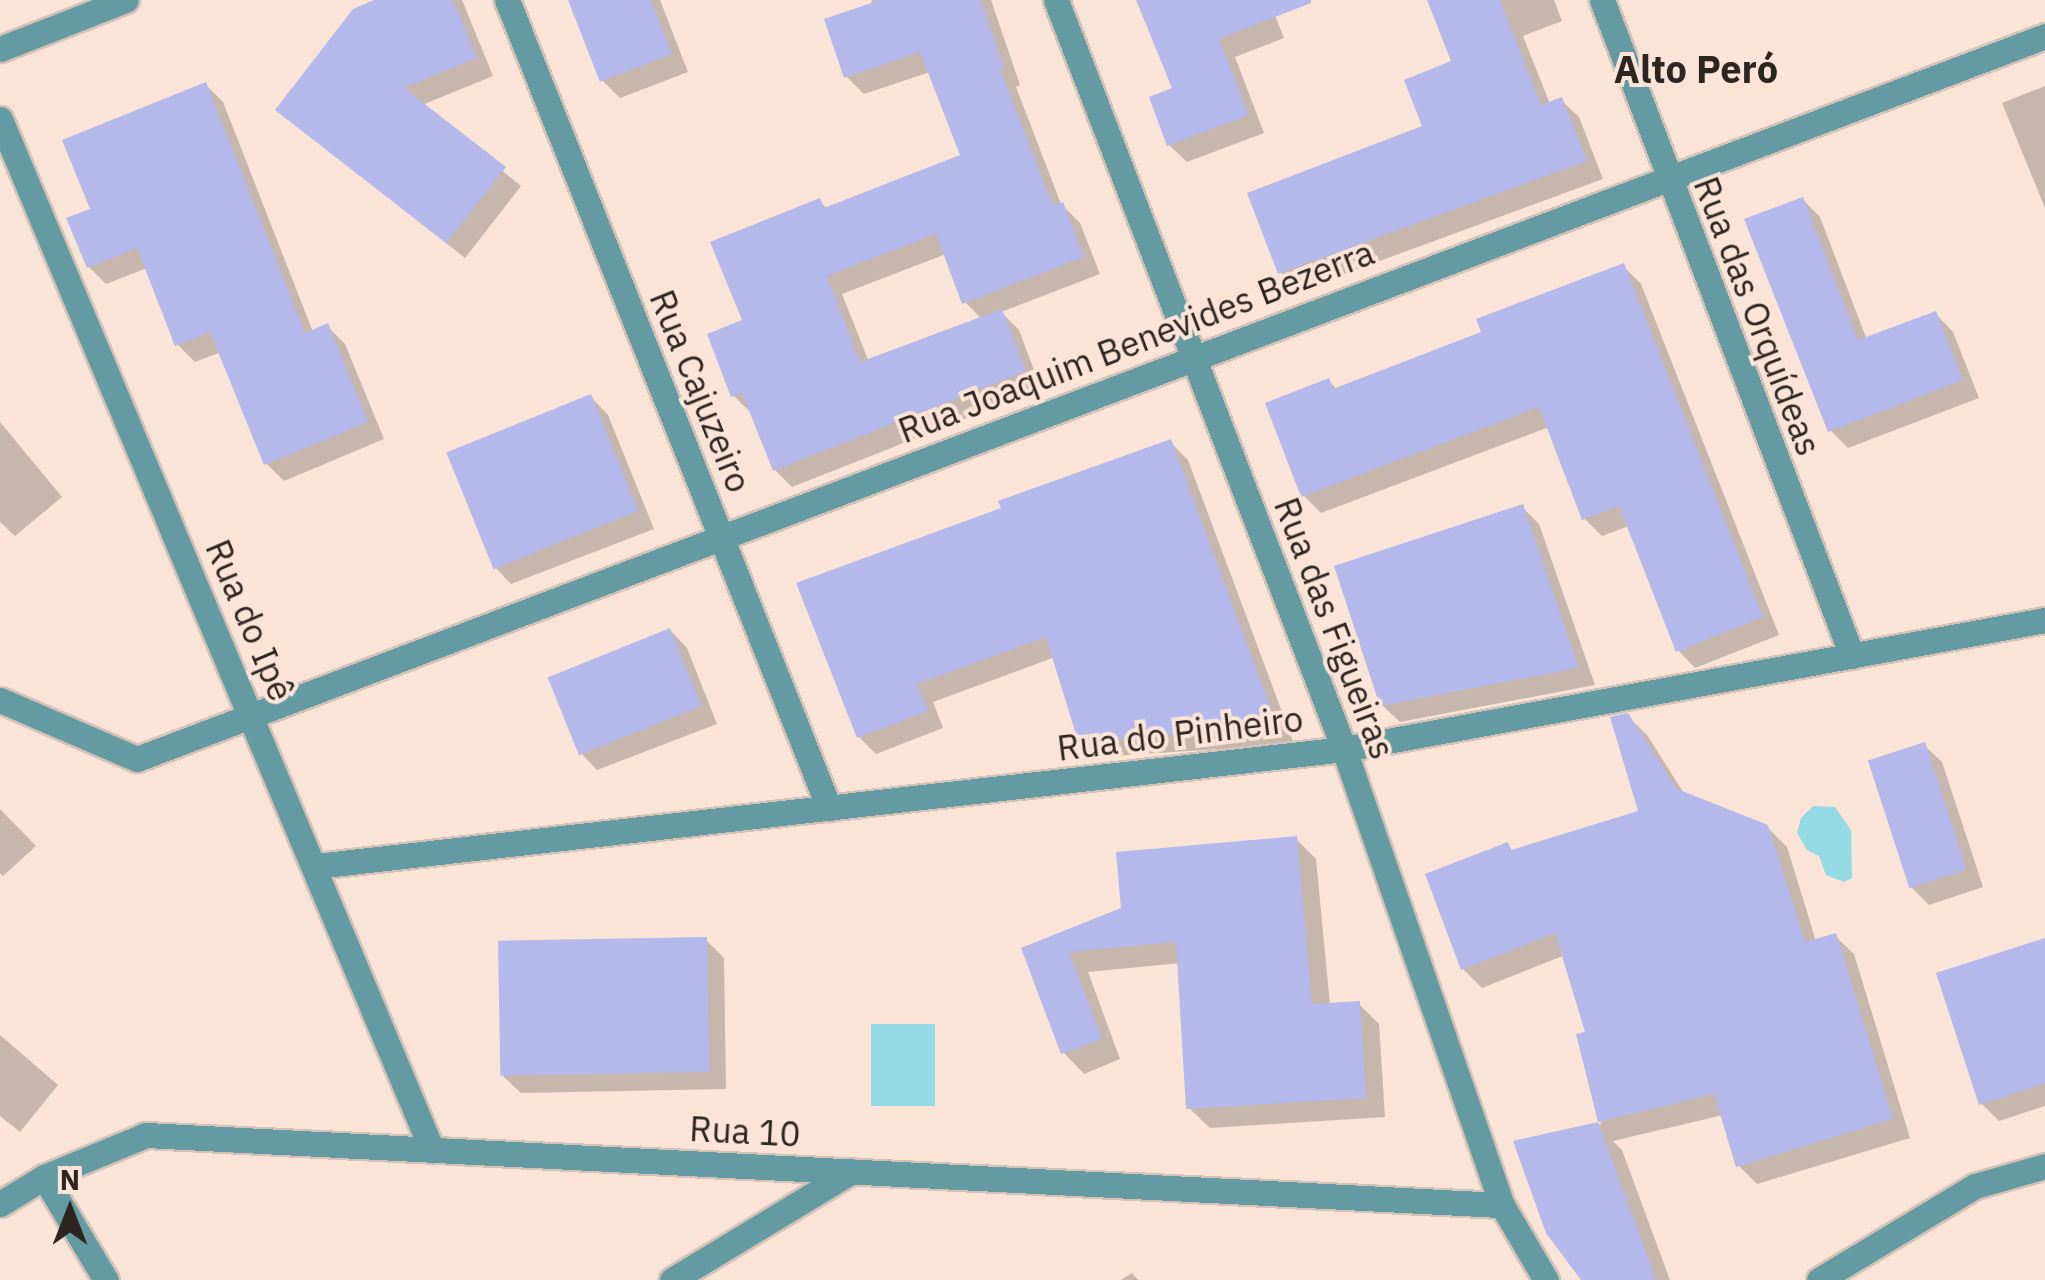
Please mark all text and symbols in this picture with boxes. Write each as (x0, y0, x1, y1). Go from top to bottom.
district label: Alto Peró (1614, 46, 1778, 92)
street label: Rua das Orquídeas (1686, 171, 1830, 461)
street label: Rua Joaquim Benevides Bezerra (892, 231, 1380, 451)
street label: Rua Cajuzeiro (641, 284, 761, 498)
street label: Rua das Figueiras (1266, 491, 1404, 765)
street label: Rua do Ipê (197, 533, 303, 707)
street label: Rua do Pinheiro (1055, 697, 1305, 769)
street label: Rua 10 (688, 1107, 802, 1155)
north arrow (20, 1160, 120, 1260)
text: N (60, 1161, 80, 1198)

